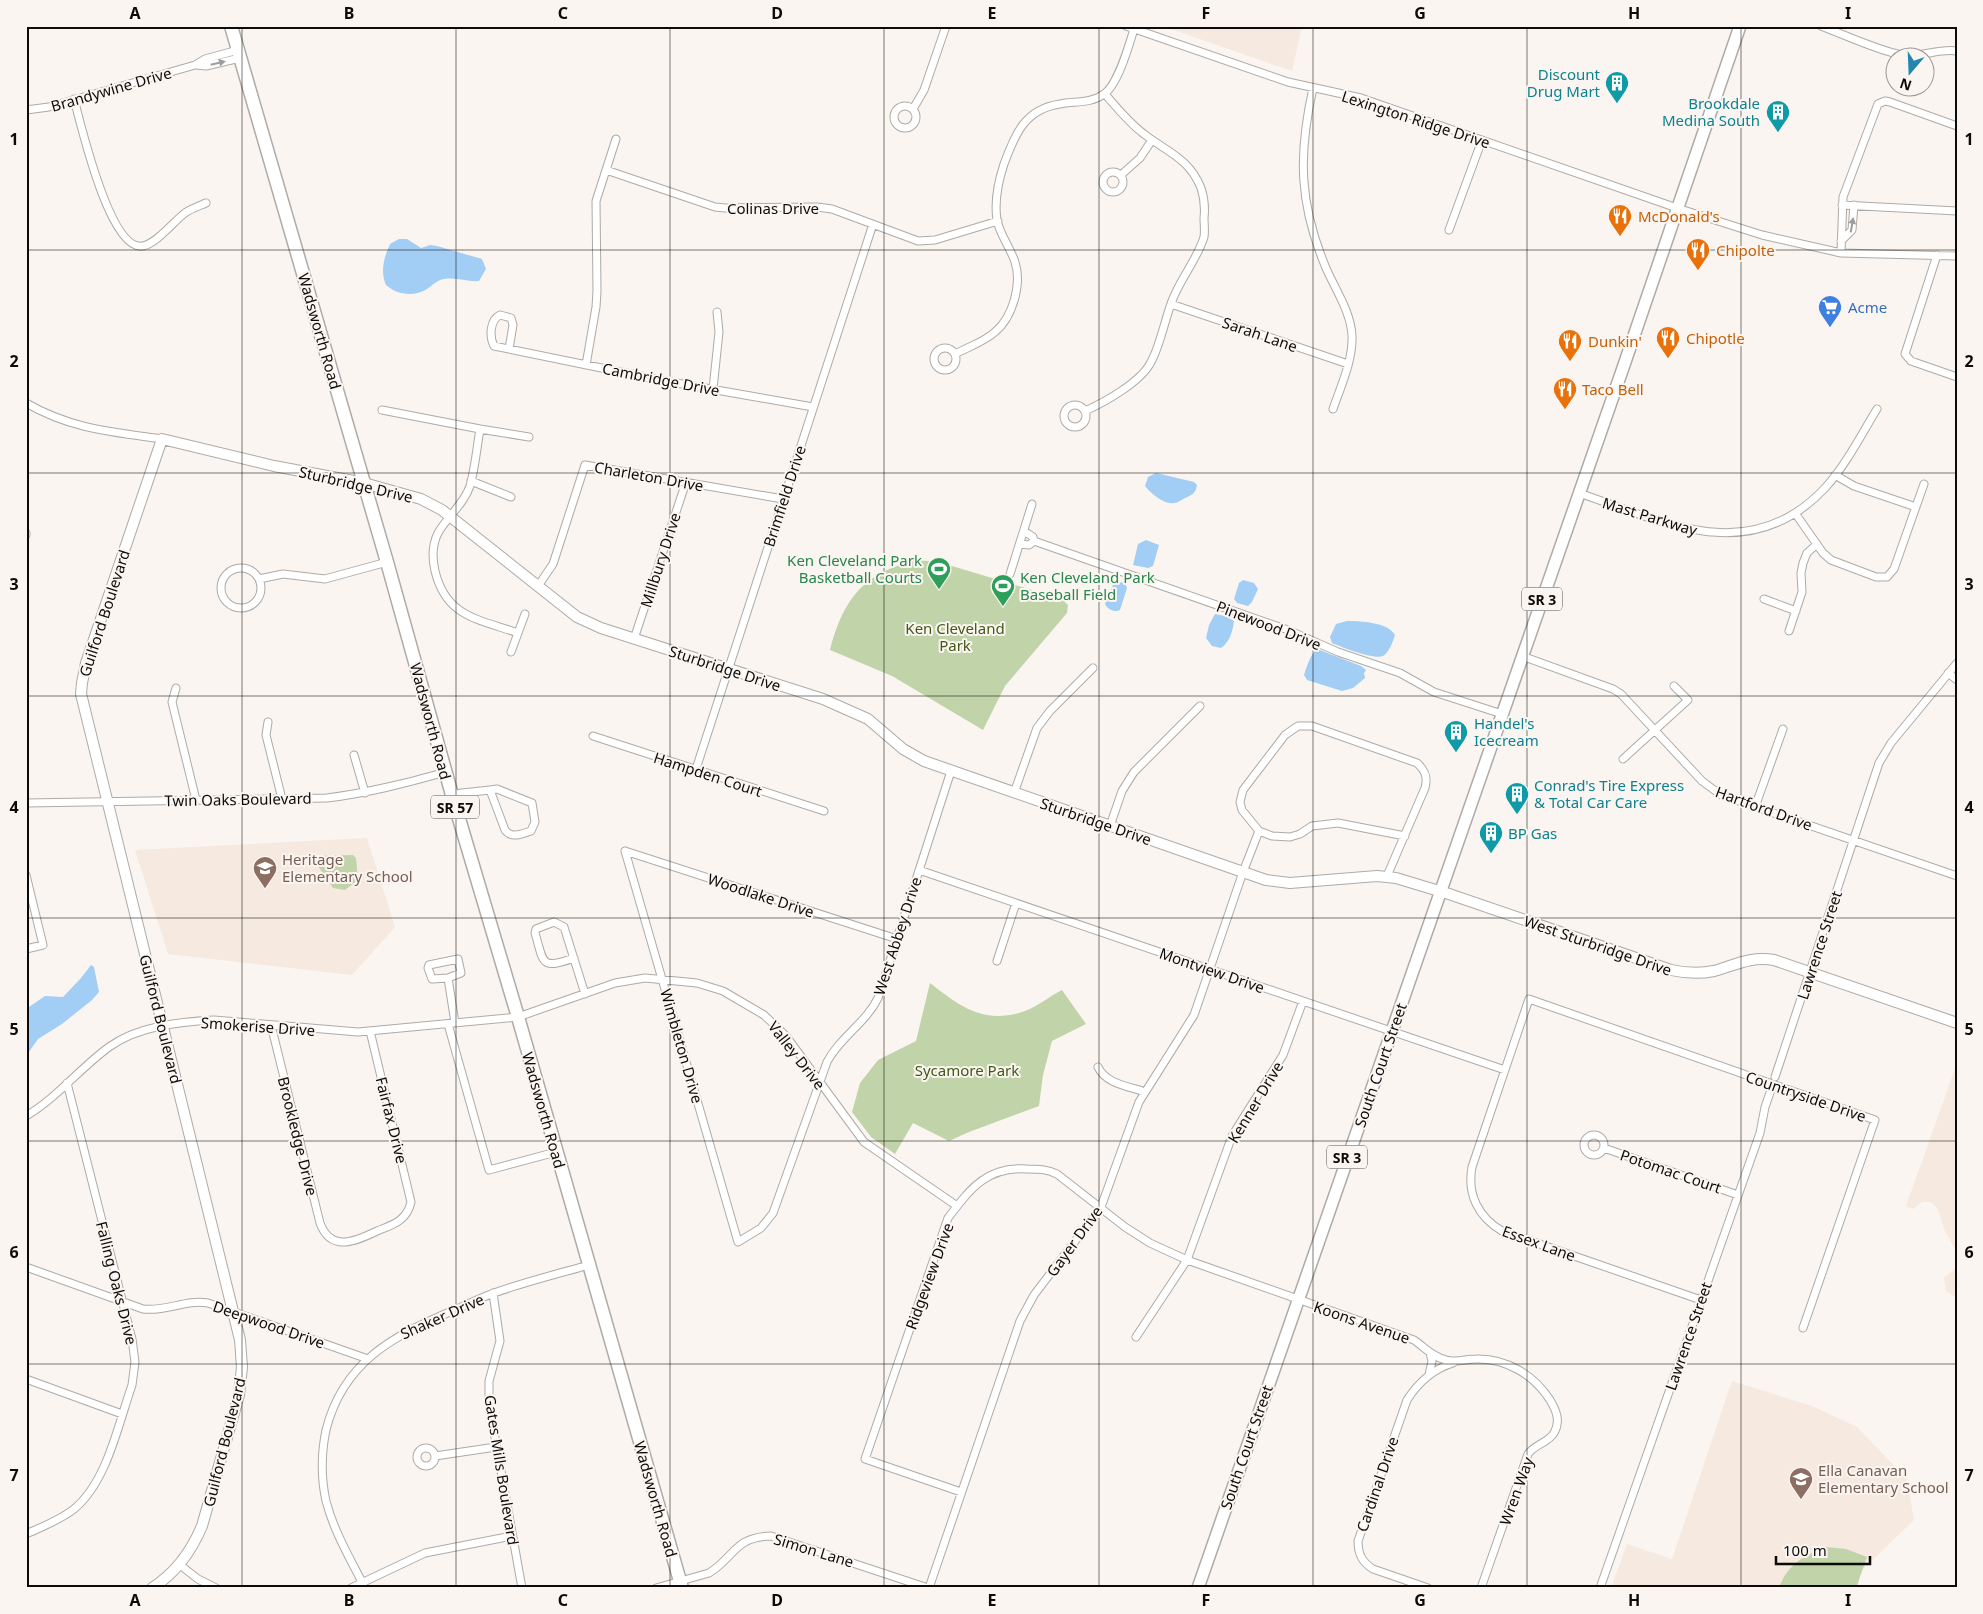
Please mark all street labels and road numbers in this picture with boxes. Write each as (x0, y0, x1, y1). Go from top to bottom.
street label: Brandywine Drive (48, 62, 174, 116)
street label: Lexington Ridge Drive (1339, 86, 1493, 152)
street label: Colinas Drive (727, 198, 819, 218)
street label: Wadsworth Road (294, 270, 346, 392)
street label: Sarah Lane (1220, 312, 1300, 356)
street label: Cambridge Drive (601, 358, 721, 400)
street label: Brimfield Drive (758, 443, 810, 549)
street label: Charleton Drive (593, 457, 705, 495)
street label: Sturbridge Drive (297, 461, 415, 507)
street label: Mast Parkway (1600, 492, 1700, 540)
street label: Millbury Drive (635, 510, 685, 610)
street label: Guilford Boulevard (74, 547, 134, 679)
road number: SR 3 (1522, 588, 1562, 610)
street label: Pinewood Drive (1214, 596, 1324, 654)
street label: Sturbridge Drive (667, 641, 783, 695)
street label: Wadsworth Road (406, 660, 456, 782)
street label: Hampden Court (651, 747, 765, 801)
street label: Hartford Drive (1713, 781, 1815, 835)
street label: Twin Oaks Boulevard (164, 788, 312, 810)
street label: Sturbridge Drive (1038, 793, 1154, 849)
road number: SR 57 (431, 796, 479, 819)
street label: Woodlake Drive (705, 868, 817, 922)
street label: West Abbey Drive (868, 874, 926, 998)
street label: Lawrence Street (1792, 888, 1846, 1002)
street label: West Sturbridge Drive (1522, 910, 1674, 980)
street label: Montview Drive (1157, 943, 1267, 997)
street label: Guilford Boulevard (135, 952, 187, 1086)
street label: Wimbleton Drive (656, 986, 708, 1106)
street label: South Court Street (1349, 1000, 1411, 1130)
street label: Smokerise Drive (200, 1012, 316, 1040)
street label: Valley Drive (764, 1017, 830, 1093)
street label: Wadsworth Road (518, 1049, 570, 1171)
street label: Kenner Drive (1223, 1057, 1287, 1147)
street label: Countryside Drive (1743, 1066, 1869, 1126)
street label: Brookledge Drive (274, 1074, 322, 1198)
street label: Fairfax Drive (372, 1075, 412, 1165)
street label: Potomac Court (1618, 1144, 1725, 1198)
road number: SR 3 (1327, 1146, 1367, 1168)
street label: Gayer Drive (1042, 1202, 1106, 1280)
street label: Falling Oaks Drive (92, 1219, 142, 1347)
street label: Ridgeview Drive (900, 1220, 958, 1332)
street label: Essex Lane (1500, 1220, 1578, 1266)
street label: Lawrence Street (1660, 1279, 1716, 1393)
street label: Shaker Drive (397, 1289, 487, 1343)
street label: Deepwood Drive (210, 1296, 328, 1352)
street label: Koons Avenue (1311, 1296, 1413, 1348)
street label: Guilford Boulevard (198, 1375, 250, 1509)
street label: South Court Street (1215, 1382, 1277, 1512)
street label: Gates Mills Boulevard (480, 1393, 524, 1547)
street label: Cardinal Drive (1351, 1434, 1403, 1534)
street label: Wadsworth Road (630, 1438, 682, 1560)
street label: Wren Way (1494, 1454, 1538, 1528)
street label: Simon Lane (772, 1528, 856, 1572)

